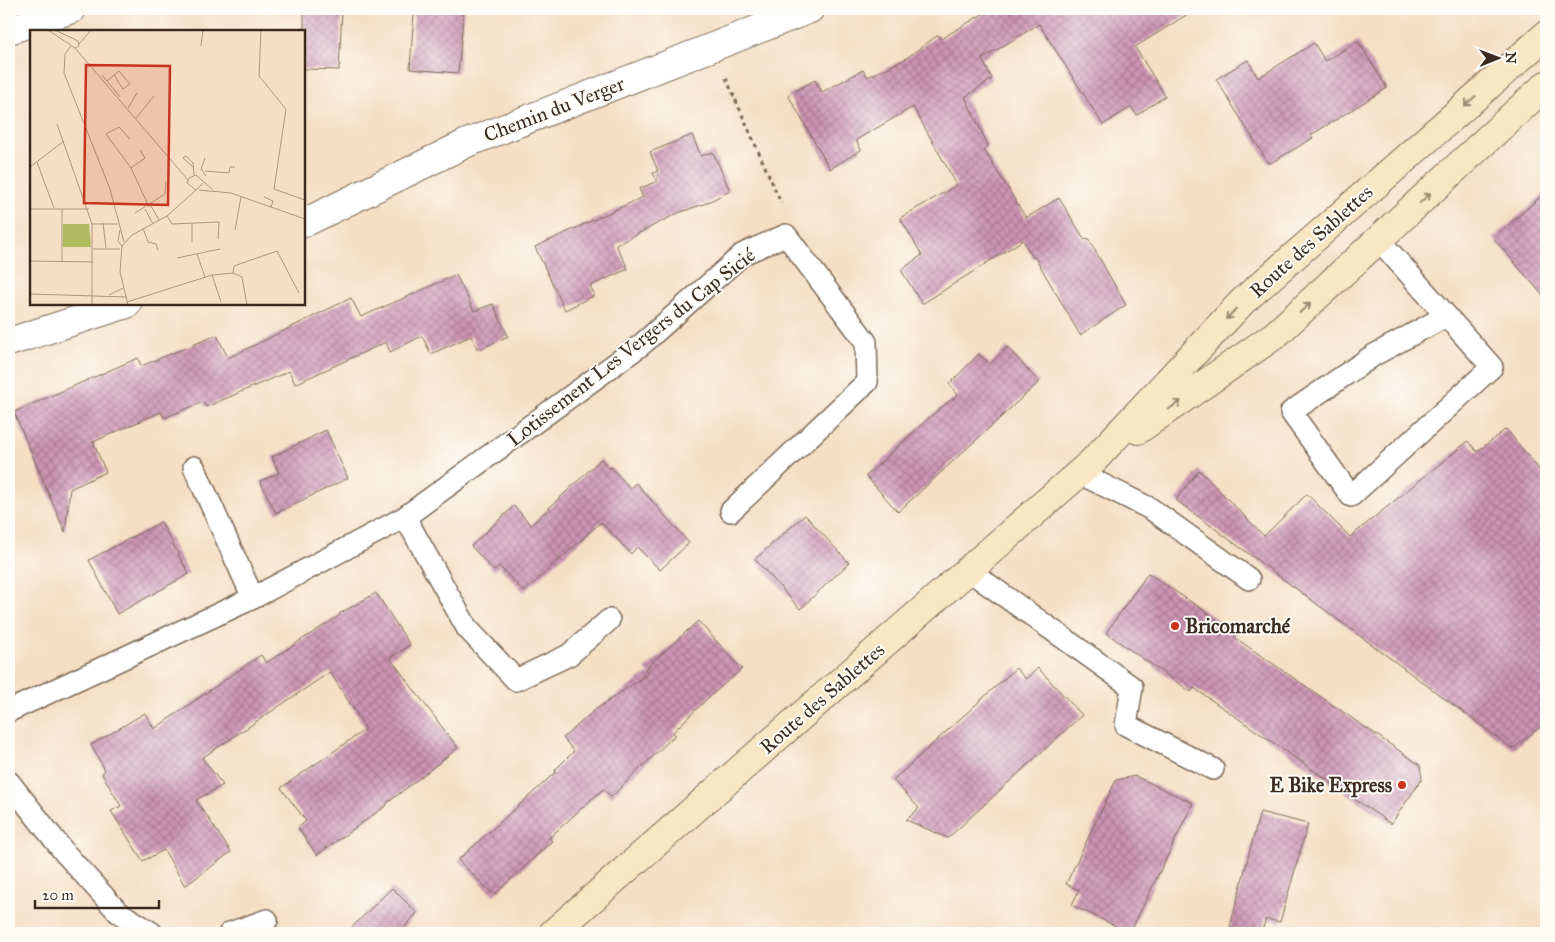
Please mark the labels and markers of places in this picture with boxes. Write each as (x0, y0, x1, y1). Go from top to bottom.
place label: Bricomarché (1185, 614, 1291, 638)
marker: Bricomarché (1169, 620, 1181, 632)
place label: E Bike Express (1270, 773, 1393, 798)
marker: E Bike Express (1396, 779, 1408, 791)

